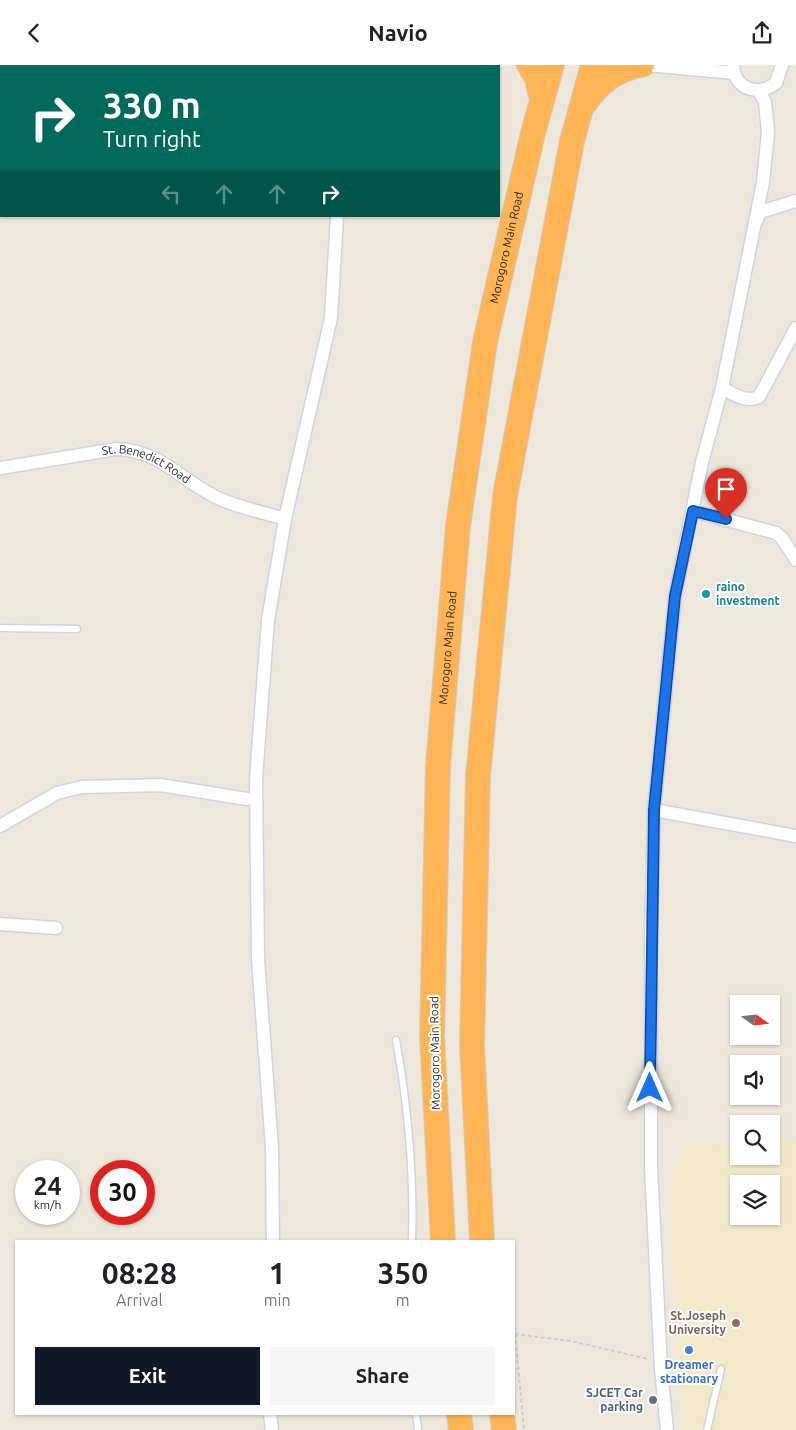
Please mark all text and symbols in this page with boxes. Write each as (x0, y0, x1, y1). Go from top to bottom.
icon: back (20, 19, 48, 47)
icon: share (748, 19, 776, 47)
text: Navio (368, 20, 428, 45)
icon: right (20, 85, 85, 150)
text: 330 m (103, 85, 201, 125)
text: Turn right (103, 126, 201, 151)
icon: left (157, 180, 185, 208)
icon: ahead (210, 180, 238, 208)
icon: ahead (263, 180, 291, 208)
icon: right (316, 180, 344, 208)
street label: Morogoro Main Road (487, 190, 525, 305)
street label: St. Benedict Road (101, 442, 193, 486)
pin (705, 468, 747, 519)
icon: arrive (712, 475, 740, 503)
place label: raino investment (716, 580, 780, 607)
marker: raino investment (700, 588, 712, 600)
street label: Morogoro Main Road (436, 590, 459, 705)
north arrow (730, 995, 780, 1045)
map controls (730, 995, 780, 1225)
street label: Morogoro Main Road (427, 996, 442, 1110)
button: sound (730, 1055, 780, 1105)
position arrow (623, 1061, 675, 1113)
button: search (730, 1115, 780, 1165)
speed limit sign: 30 (90, 1160, 155, 1225)
text: 24 (33, 1172, 62, 1200)
button: layers (730, 1175, 780, 1225)
text: km/h (34, 1198, 61, 1211)
text: 08:28 (102, 1256, 177, 1290)
text: 1 (269, 1256, 286, 1290)
text: 350 (377, 1256, 428, 1290)
text: Arrival (116, 1291, 163, 1309)
text: min (264, 1291, 291, 1309)
text: m (396, 1291, 410, 1309)
place label: St.Joseph University (669, 1309, 727, 1336)
marker: St.Joseph University (730, 1317, 742, 1329)
marker: Dreamer stationary (683, 1344, 695, 1356)
button: Exit (35, 1347, 260, 1405)
button: Share (270, 1347, 495, 1405)
place label: Dreamer stationary (660, 1358, 719, 1385)
place label: SJCET Car parking (586, 1386, 643, 1413)
marker: SJCET Car parking (647, 1394, 659, 1406)

